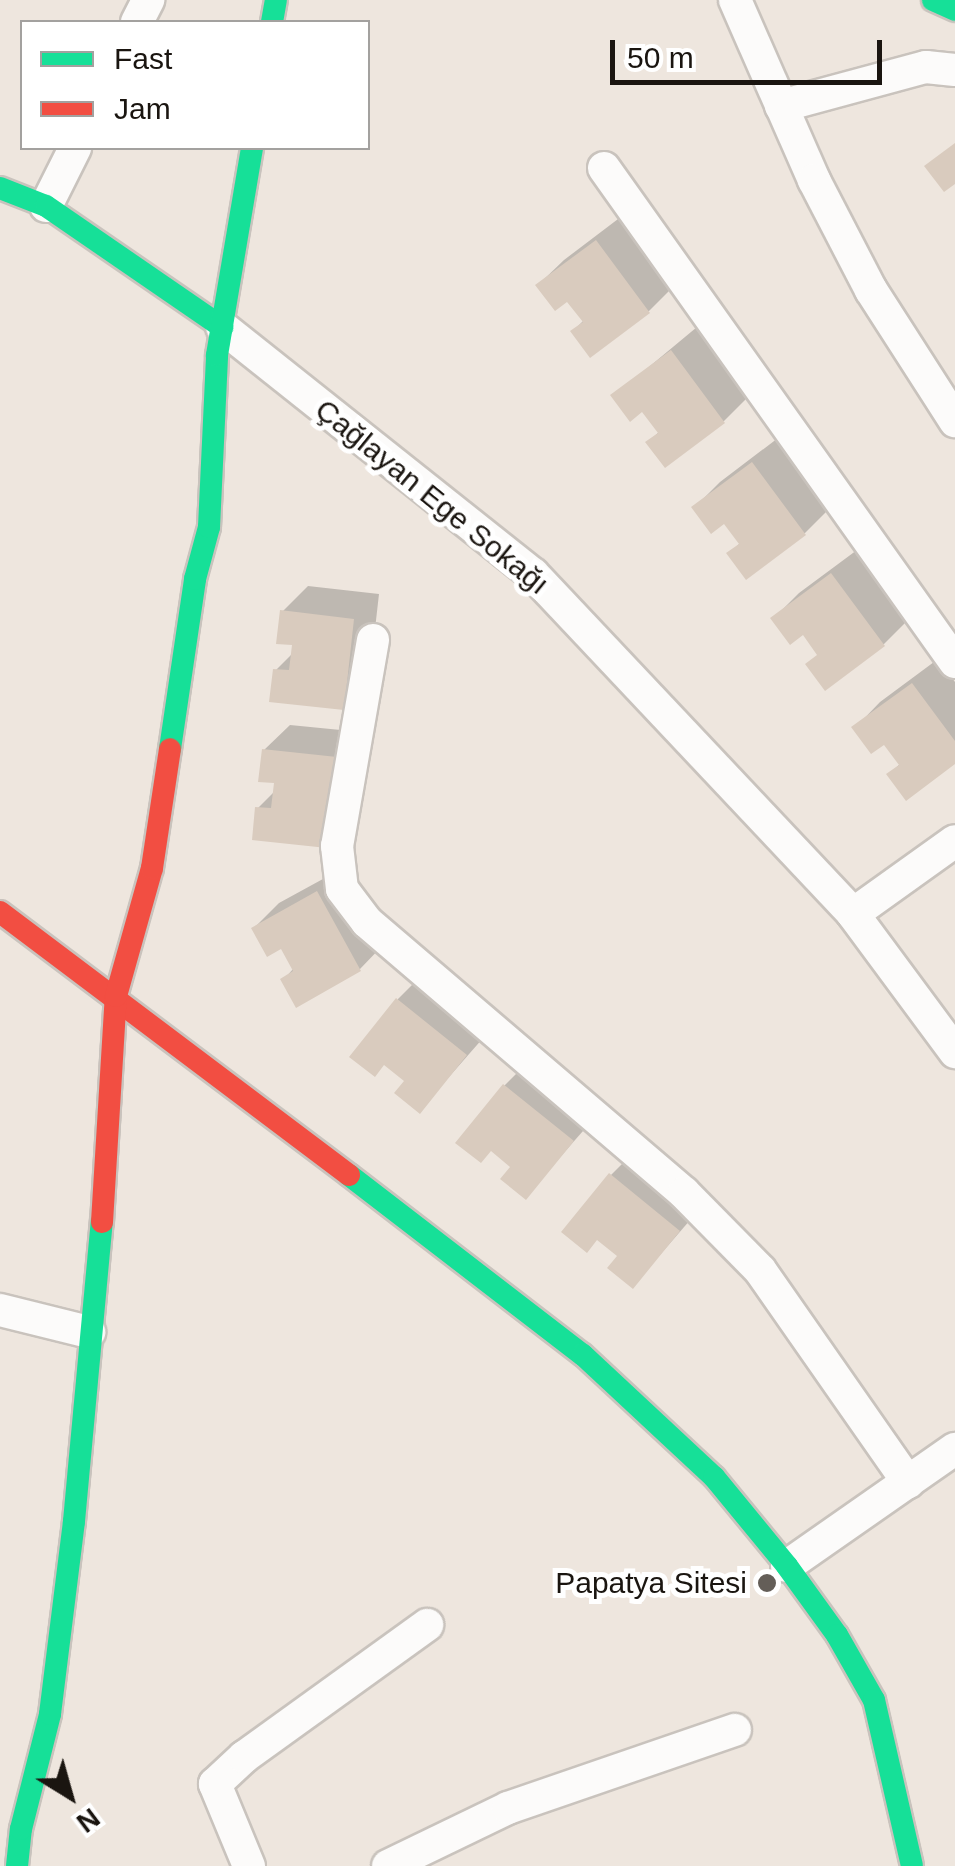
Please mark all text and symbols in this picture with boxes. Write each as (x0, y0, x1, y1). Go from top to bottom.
legend (20, 20, 370, 150)
scale bar (615, 20, 888, 82)
text: 50 m (627, 41, 694, 74)
text: Fast (114, 42, 172, 75)
text: Jam (114, 92, 171, 125)
street label: Çağlayan Ege Sokağı (308, 392, 556, 602)
place label: Papatya Sitesi (555, 1565, 747, 1601)
marker: Papatya Sitesi (756, 1572, 778, 1594)
north arrow (20, 1746, 120, 1846)
text: N (71, 1802, 106, 1839)

